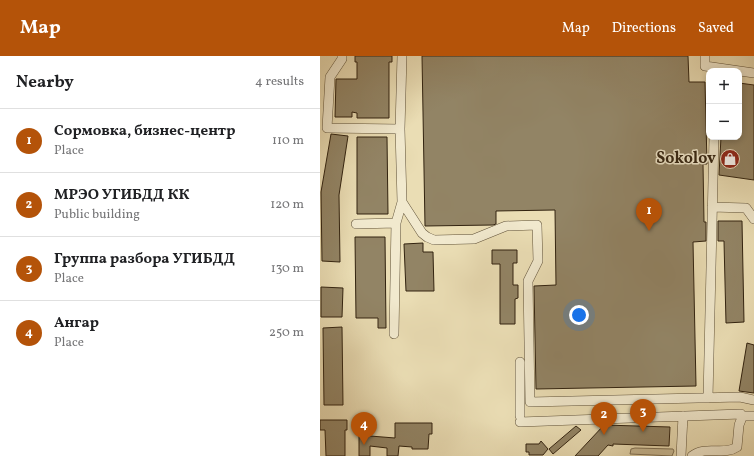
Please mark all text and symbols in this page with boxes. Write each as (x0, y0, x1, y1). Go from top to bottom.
text: Map (20, 15, 61, 41)
text: Map (562, 19, 590, 38)
text: Directions (612, 19, 676, 38)
text: Saved (698, 19, 734, 38)
map controls (706, 68, 742, 140)
button: + (706, 68, 742, 104)
text: Nearby (16, 71, 74, 94)
text: 4 results (255, 73, 304, 91)
button: − (706, 104, 742, 140)
text: Сормовка, бизнес-центр (54, 121, 236, 142)
text: 1 (26, 132, 32, 150)
text: 110 m (272, 132, 304, 150)
text: Place (54, 142, 84, 160)
place label: Sokolov (656, 148, 716, 170)
shop icon: Sokolov (719, 148, 741, 170)
text: МРЭО УГИБДД КК (54, 185, 189, 206)
text: 2 (26, 196, 32, 214)
text: 120 m (270, 196, 304, 214)
pin: 1 (636, 198, 662, 231)
text: Public building (54, 206, 140, 224)
text: Группа разбора УГИБДД (54, 249, 235, 270)
text: 3 (26, 260, 32, 278)
text: 130 m (271, 260, 304, 278)
text: Place (54, 270, 84, 288)
your location (569, 305, 589, 325)
text: Ангар (54, 313, 99, 334)
text: 4 (25, 324, 33, 342)
text: 250 m (269, 324, 304, 342)
text: Place (54, 334, 84, 352)
pin: 3 (630, 399, 656, 432)
pin: 2 (591, 402, 617, 435)
pin: 4 (351, 412, 377, 445)

